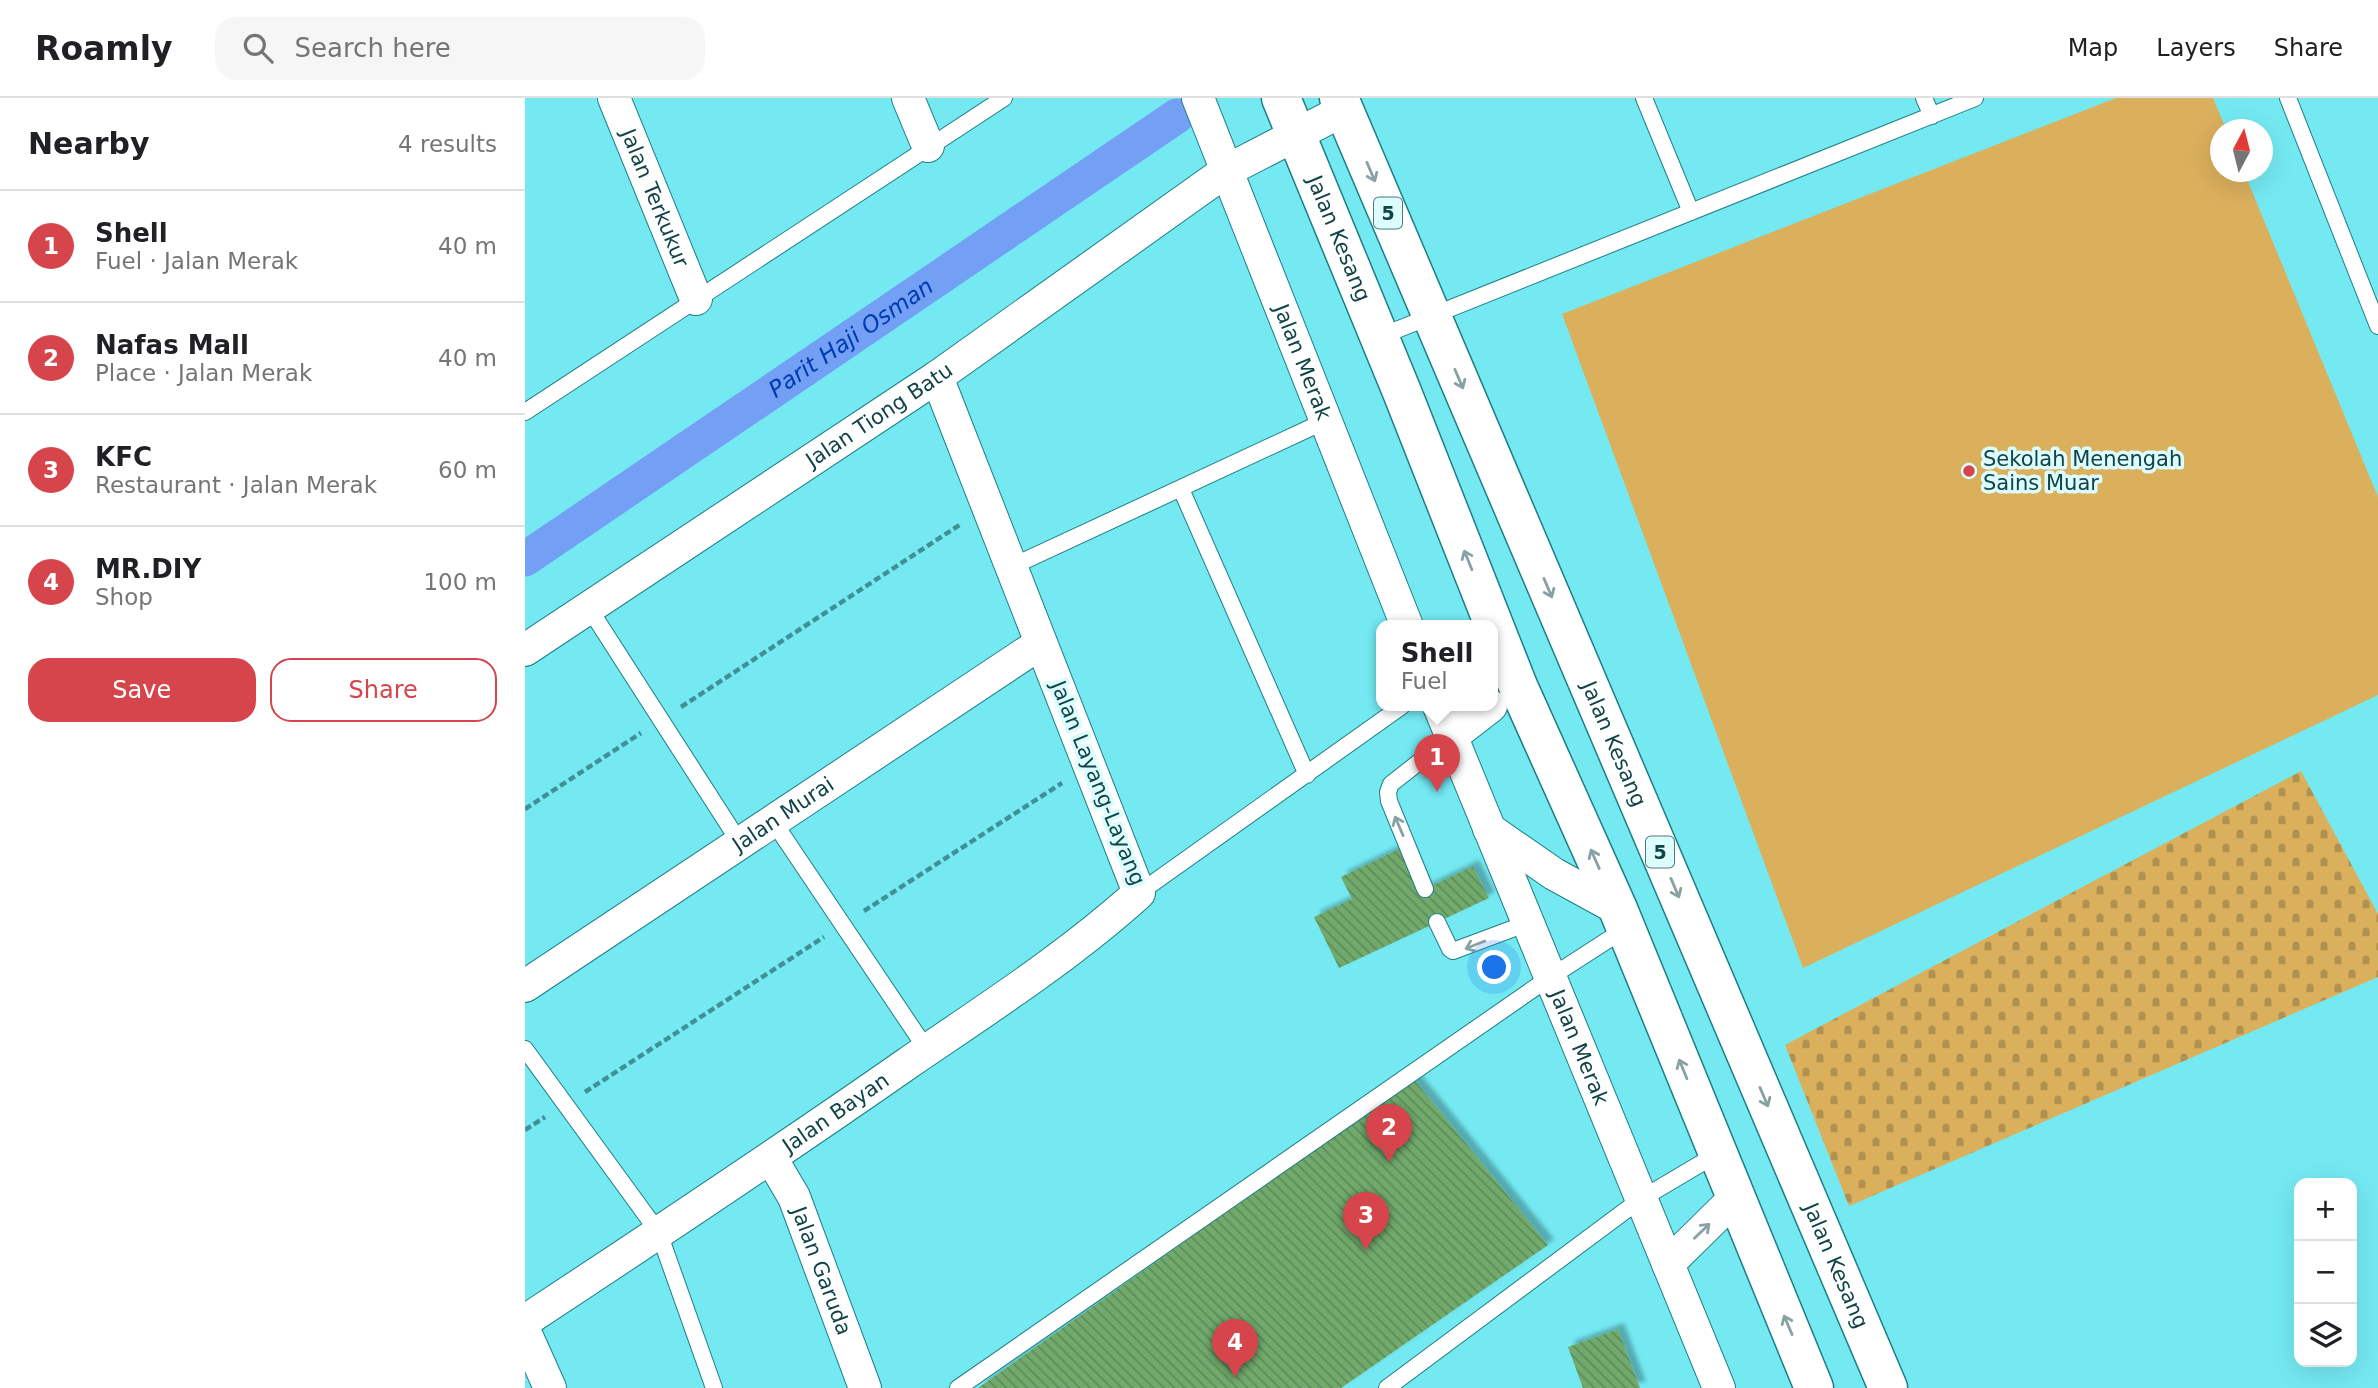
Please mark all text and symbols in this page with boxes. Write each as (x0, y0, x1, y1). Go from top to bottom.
search box (215, 17, 705, 80)
text: Roamly (35, 29, 173, 68)
icon: search (239, 29, 277, 67)
text: Search here (295, 33, 451, 63)
text: Map (2068, 34, 2118, 62)
text: Layers (2156, 34, 2236, 62)
text: Share (2274, 34, 2343, 62)
north arrow (2210, 119, 2273, 182)
street label: Jalan Terkukur (615, 124, 694, 271)
text: Nearby (28, 126, 150, 161)
text: 4 results (398, 131, 497, 157)
one-way arrow (1365, 161, 1378, 183)
street label: Jalan Kesang (1302, 170, 1375, 305)
road number: 5 (1374, 197, 1402, 228)
text: Shell (95, 218, 168, 248)
text: 1 (43, 233, 59, 259)
text: 40 m (438, 233, 497, 259)
text: Fuel · Jalan Merak (95, 248, 298, 274)
water label: Parit Haji Osman (764, 273, 938, 403)
street label: Jalan Merak (1268, 299, 1337, 424)
text: Nafas Mall (95, 330, 249, 360)
text: 2 (43, 345, 59, 371)
text: 40 m (438, 345, 497, 371)
street label: Jalan Tiong Batu (800, 358, 957, 474)
text: Place · Jalan Merak (95, 360, 312, 386)
one-way arrow (1453, 368, 1466, 389)
text: KFC (95, 442, 152, 472)
place label: Sekolah Menengah Sains Muar (1983, 447, 2182, 495)
text: 3 (43, 457, 59, 483)
text: 60 m (438, 457, 497, 483)
marker: Sekolah Menengah Sains Muar (1961, 463, 1977, 479)
text: Restaurant · Jalan Merak (95, 472, 377, 498)
one-way arrow (1461, 549, 1474, 571)
text: MR.DIY (95, 554, 201, 584)
text: 4 (43, 569, 59, 595)
text: 100 m (423, 569, 497, 595)
one-way arrow (1542, 577, 1555, 599)
text: Shop (95, 584, 153, 610)
popup (1376, 620, 1498, 711)
text: Shell (1401, 638, 1473, 668)
button: Save (28, 658, 256, 722)
button: Share (270, 658, 497, 722)
text: Fuel (1401, 668, 1448, 694)
street label: Jalan Layang-Layang (1045, 675, 1150, 889)
street label: Jalan Kesang (1576, 676, 1651, 810)
pin: 1 (1414, 734, 1460, 792)
street label: Jalan Murai (726, 772, 838, 858)
one-way arrow (1392, 816, 1405, 837)
road number: 5 (1646, 836, 1674, 867)
one-way arrow (1588, 849, 1601, 871)
one-way arrow (1669, 877, 1682, 898)
one-way arrow (1465, 939, 1486, 952)
your location (1477, 950, 1511, 984)
street label: Jalan Merak (1544, 984, 1614, 1109)
one-way arrow (1675, 1059, 1688, 1081)
street label: Jalan Bayan (776, 1068, 894, 1159)
one-way arrow (1758, 1086, 1771, 1108)
pin: 2 (1366, 1104, 1412, 1162)
map controls (2294, 1178, 2357, 1367)
button: + (2294, 1178, 2357, 1241)
pin: 3 (1343, 1192, 1389, 1250)
street label: Jalan Kesang (1798, 1197, 1873, 1332)
street label: Jalan Garuda (786, 1201, 856, 1338)
one-way arrow (1693, 1222, 1710, 1239)
button: − (2294, 1241, 2357, 1304)
button: layers (2294, 1304, 2357, 1367)
one-way arrow (1781, 1315, 1794, 1336)
pin: 4 (1212, 1319, 1258, 1377)

